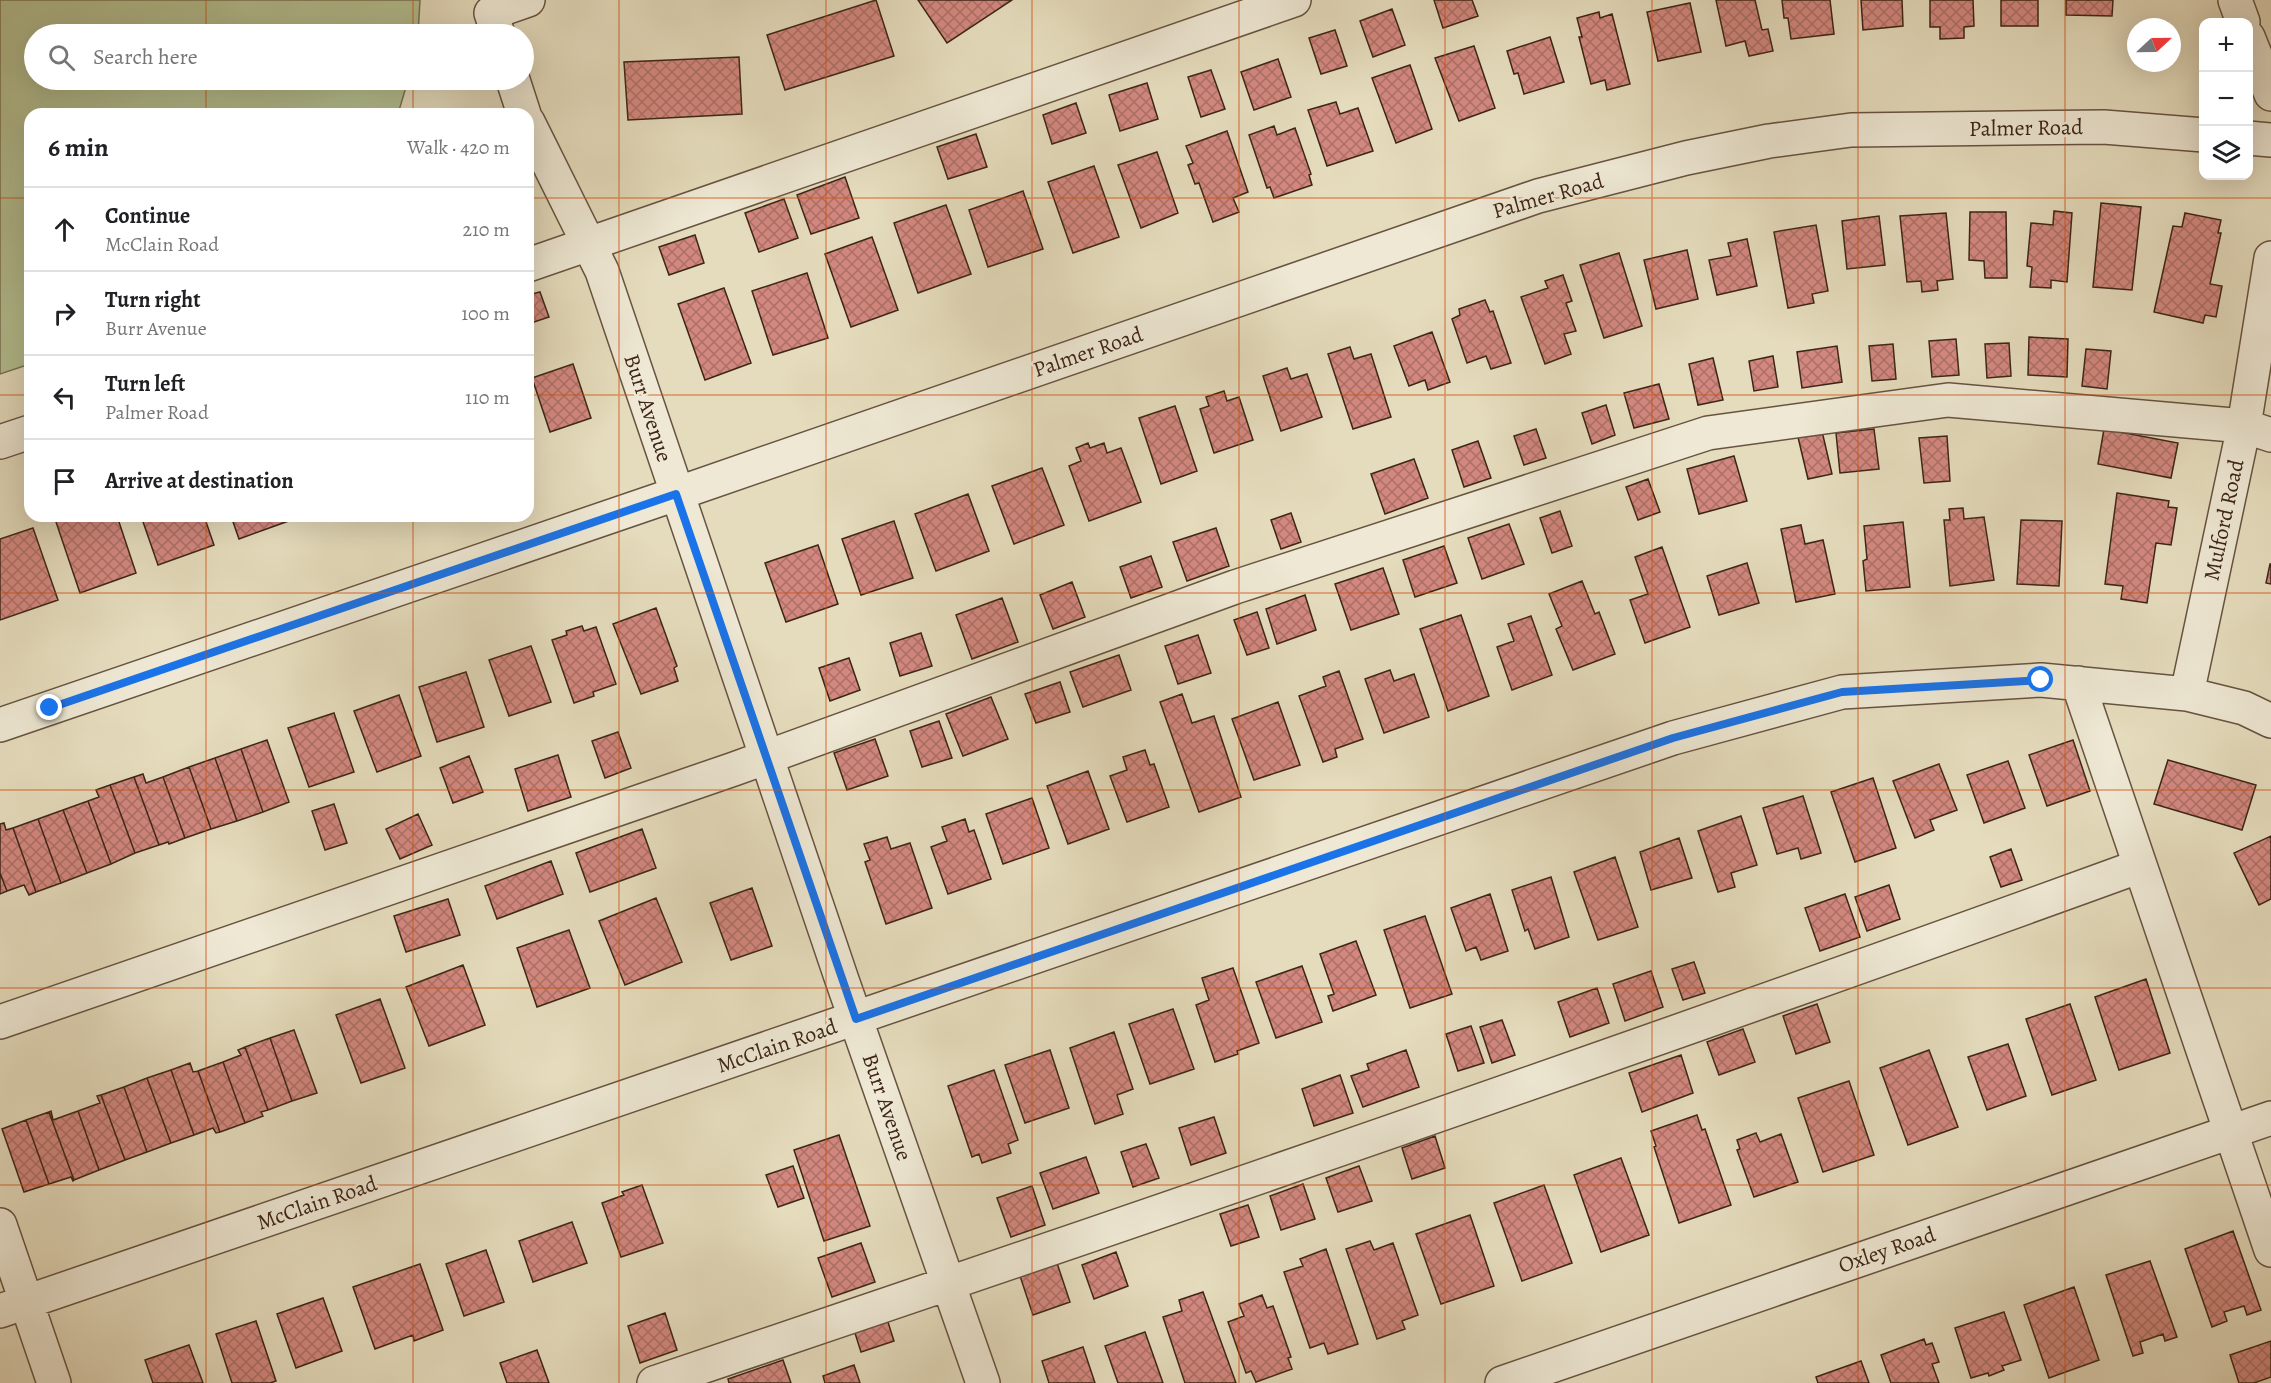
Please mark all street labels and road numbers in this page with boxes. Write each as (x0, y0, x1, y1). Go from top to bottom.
street label: Palmer Road (1969, 112, 2083, 144)
street label: Palmer Road (1489, 166, 1607, 226)
street label: Palmer Road (1029, 319, 1147, 385)
street label: Burr Avenue (616, 350, 680, 466)
street label: Mulford Road (2196, 456, 2252, 584)
street label: McClain Road (713, 1011, 841, 1081)
street label: Burr Avenue (855, 1049, 919, 1165)
street label: McClain Road (253, 1168, 381, 1238)
street label: Oxley Road (1834, 1219, 1940, 1281)

